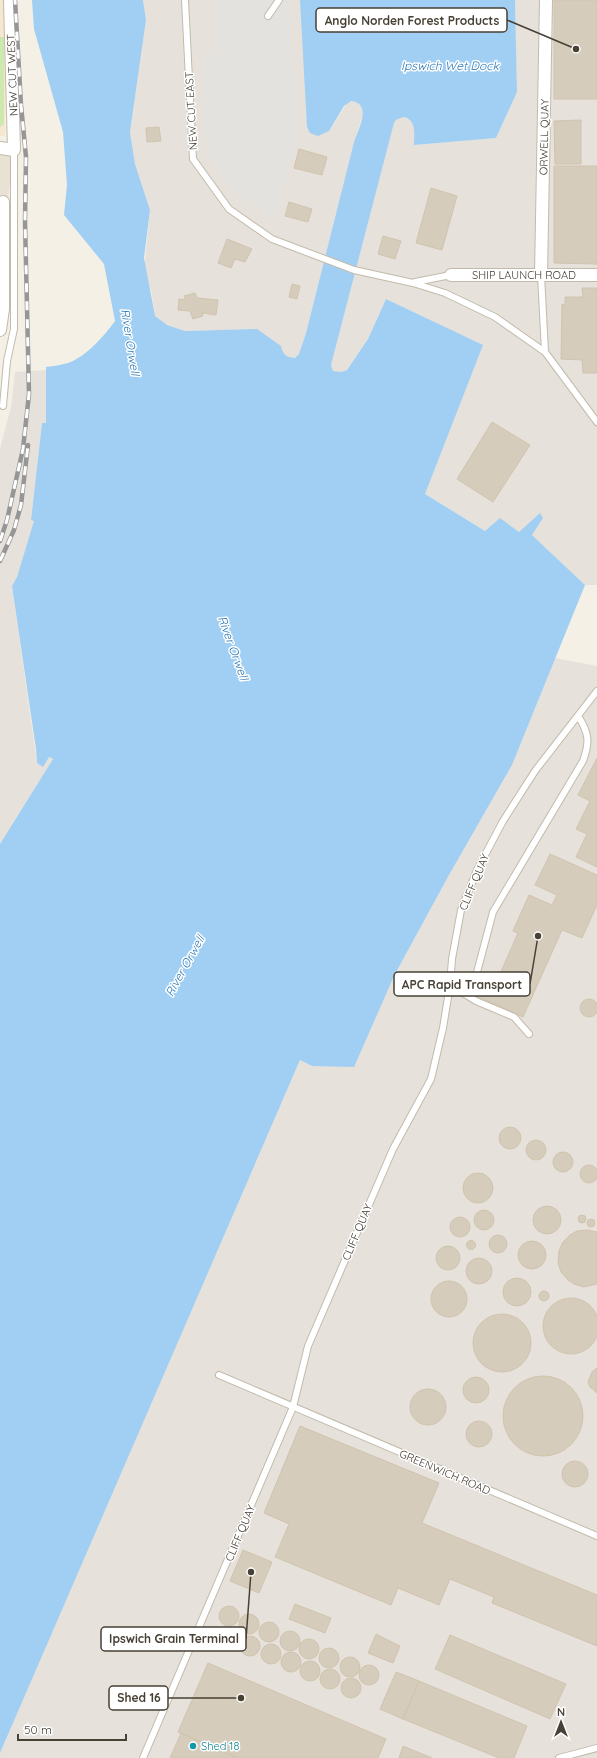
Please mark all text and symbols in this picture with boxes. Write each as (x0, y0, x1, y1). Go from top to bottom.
callout: Anglo Norden Forest Products (316, 8, 507, 32)
text: Anglo Norden Forest Products (325, 13, 499, 28)
street label: NEW CUT WEST (4, 33, 20, 116)
water label: Ipswich Wet Dock (401, 58, 501, 73)
street label: NEW CUT EAST (182, 71, 200, 151)
street label: ORWELL QUAY (536, 99, 552, 175)
street label: SHIP LAUNCH ROAD (472, 268, 576, 282)
water label: River Orwell (118, 308, 143, 378)
water label: River Orwell (215, 614, 252, 683)
street label: CLIFF QUAY (456, 852, 492, 912)
water label: River Orwell (162, 932, 208, 999)
callout: APC Rapid Transport (394, 972, 530, 996)
text: APC Rapid Transport (402, 977, 522, 992)
street label: CLIFF QUAY (339, 1202, 375, 1262)
street label: GREENWICH ROAD (397, 1446, 493, 1498)
street label: CLIFF QUAY (222, 1503, 258, 1563)
callout: Ipswich Grain Terminal (101, 1627, 246, 1651)
text: Ipswich Grain Terminal (109, 1631, 239, 1646)
callout: Shed 16 (109, 1686, 168, 1710)
text: Shed 16 (117, 1690, 161, 1705)
north arrow (541, 1702, 581, 1742)
text: N (557, 1705, 565, 1719)
scale bar (18, 1716, 126, 1742)
text: 50 m (24, 1722, 52, 1737)
place label: Shed 18 (201, 1739, 239, 1753)
marker: Shed 18 (188, 1741, 198, 1751)

